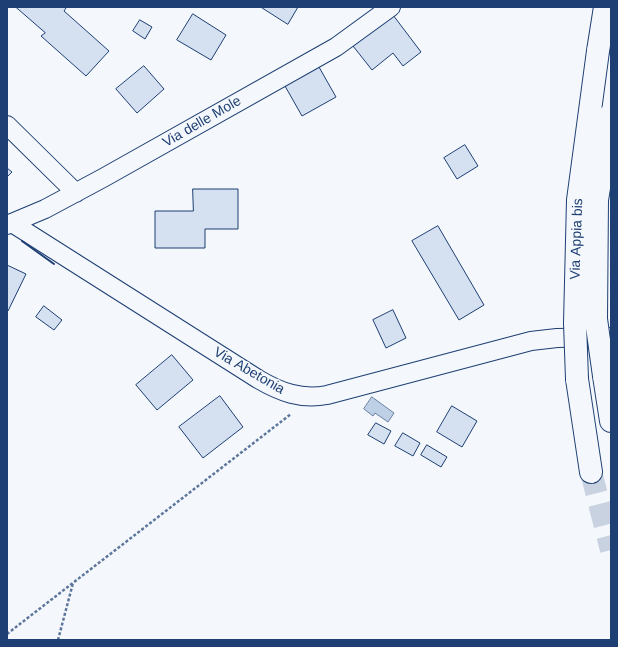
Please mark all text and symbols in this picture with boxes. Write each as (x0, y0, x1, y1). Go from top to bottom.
street label: Via delle Mole (160, 93, 244, 151)
street label: Via Appia bis (567, 198, 587, 280)
street label: Via Abetonia (211, 344, 287, 398)

